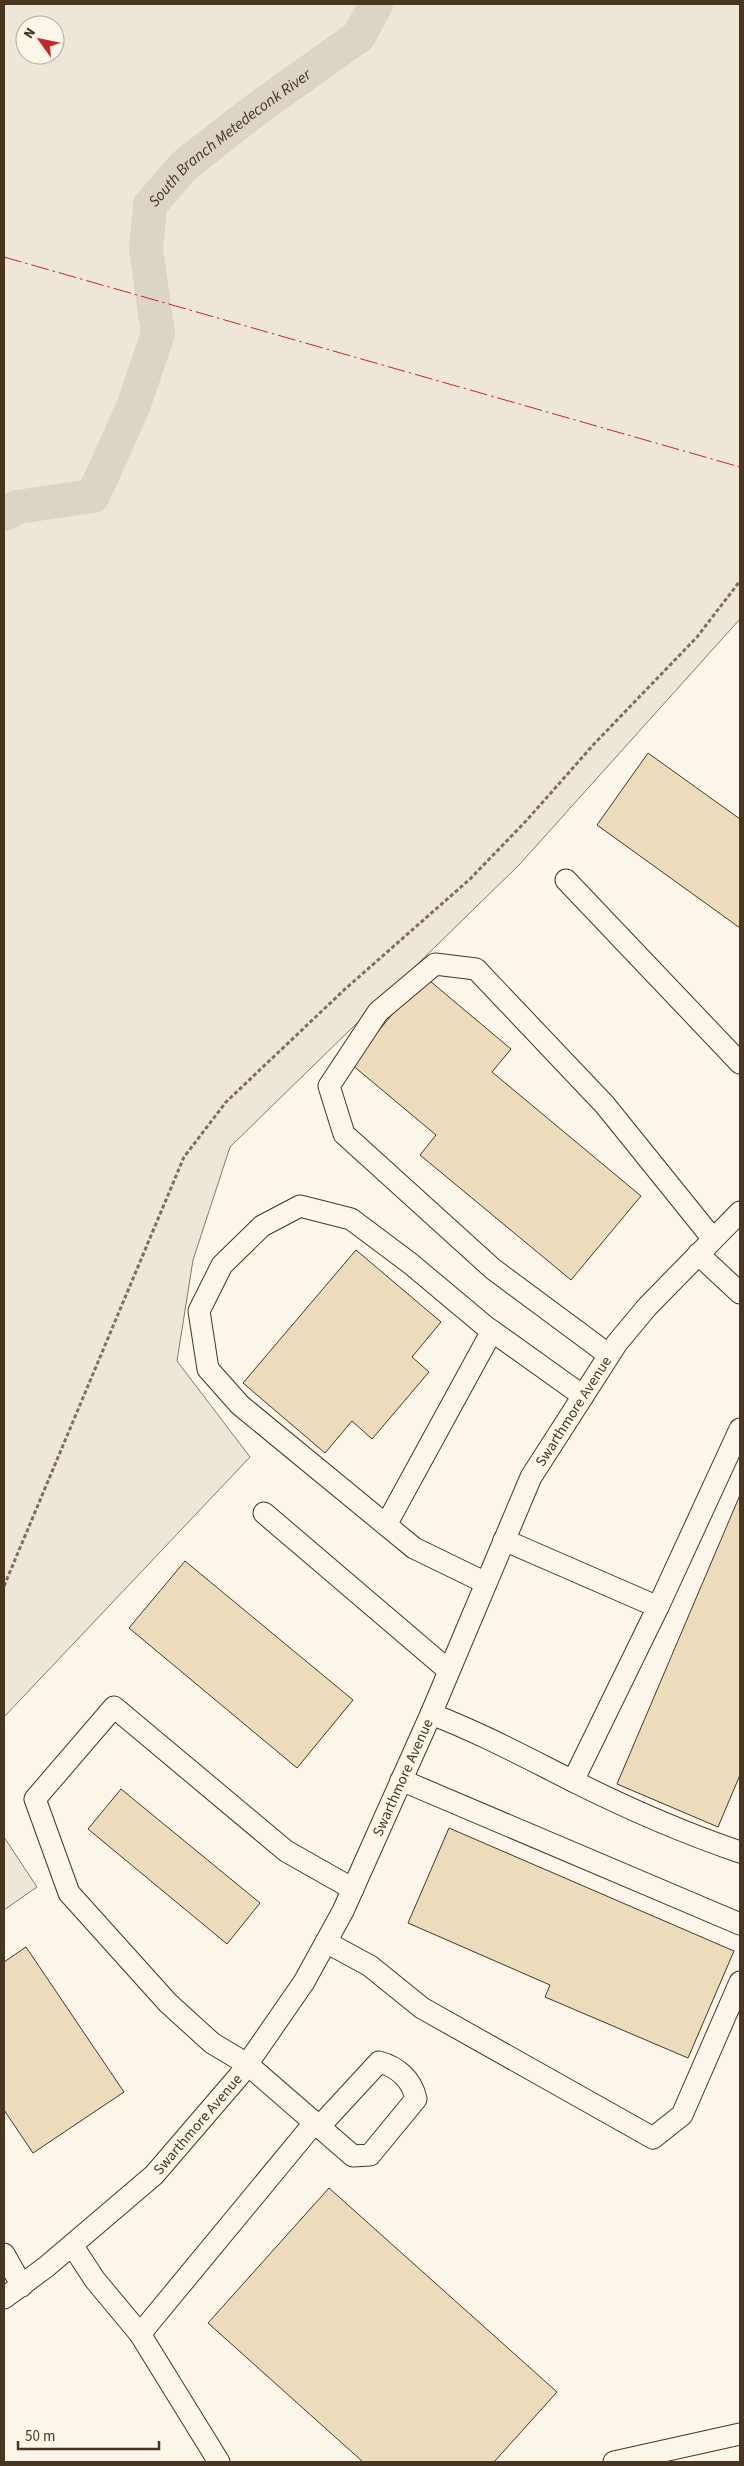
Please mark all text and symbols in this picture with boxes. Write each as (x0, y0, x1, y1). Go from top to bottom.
north arrow (15, 15, 65, 65)
text: N (19, 24, 41, 43)
water label: South Branch Metedeconk River (143, 63, 317, 212)
street label: Swarthmore Avenue (530, 1352, 617, 1471)
street label: Swarthmore Avenue (368, 1715, 439, 1840)
street label: Swarthmore Avenue (149, 2069, 247, 2180)
scale bar (18, 2418, 159, 2450)
text: 50 m (25, 2426, 55, 2447)

